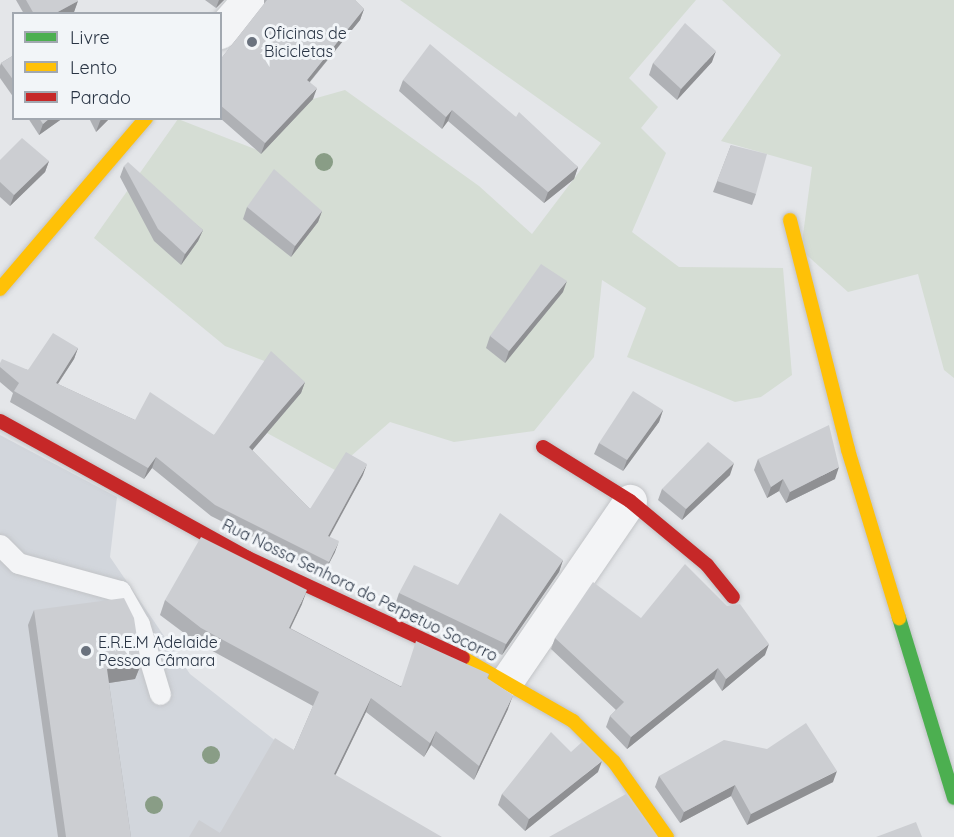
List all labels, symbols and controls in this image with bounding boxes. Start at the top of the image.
legend [12,12,222,120]
place label: Oficinas de Bicicletas [264,23,347,61]
text: Livre [70,26,110,49]
marker: Oficinas de Bicicletas [245,35,259,49]
text: Lento [70,56,117,79]
text: Parado [70,86,131,109]
street label: Rua Nossa Senhora do Perpetuo Socorro [219,515,501,665]
place label: E.R.E.M Adelaide Pessoa Câmara [98,632,218,670]
marker: E.R.E.M Adelaide Pessoa Câmara [79,644,93,658]

